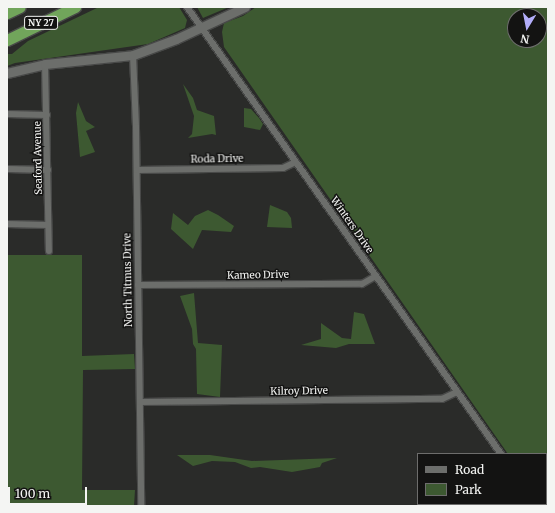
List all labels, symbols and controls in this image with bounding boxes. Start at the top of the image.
north arrow [507,8,547,48]
road number: NY 27 [24,16,58,30]
text: N [520,31,531,46]
street label: Seaford Avenue [31,121,45,195]
street label: Roda Drive [191,153,243,165]
street label: Winters Drive [328,194,376,256]
street label: North Titmus Drive [121,233,135,327]
street label: Kameo Drive [227,268,289,282]
street label: Kilroy Drive [270,384,328,398]
legend [417,453,547,505]
text: Road [455,462,484,477]
scale bar [10,479,89,505]
text: Park [455,482,482,497]
text: 100 m [15,486,50,501]

